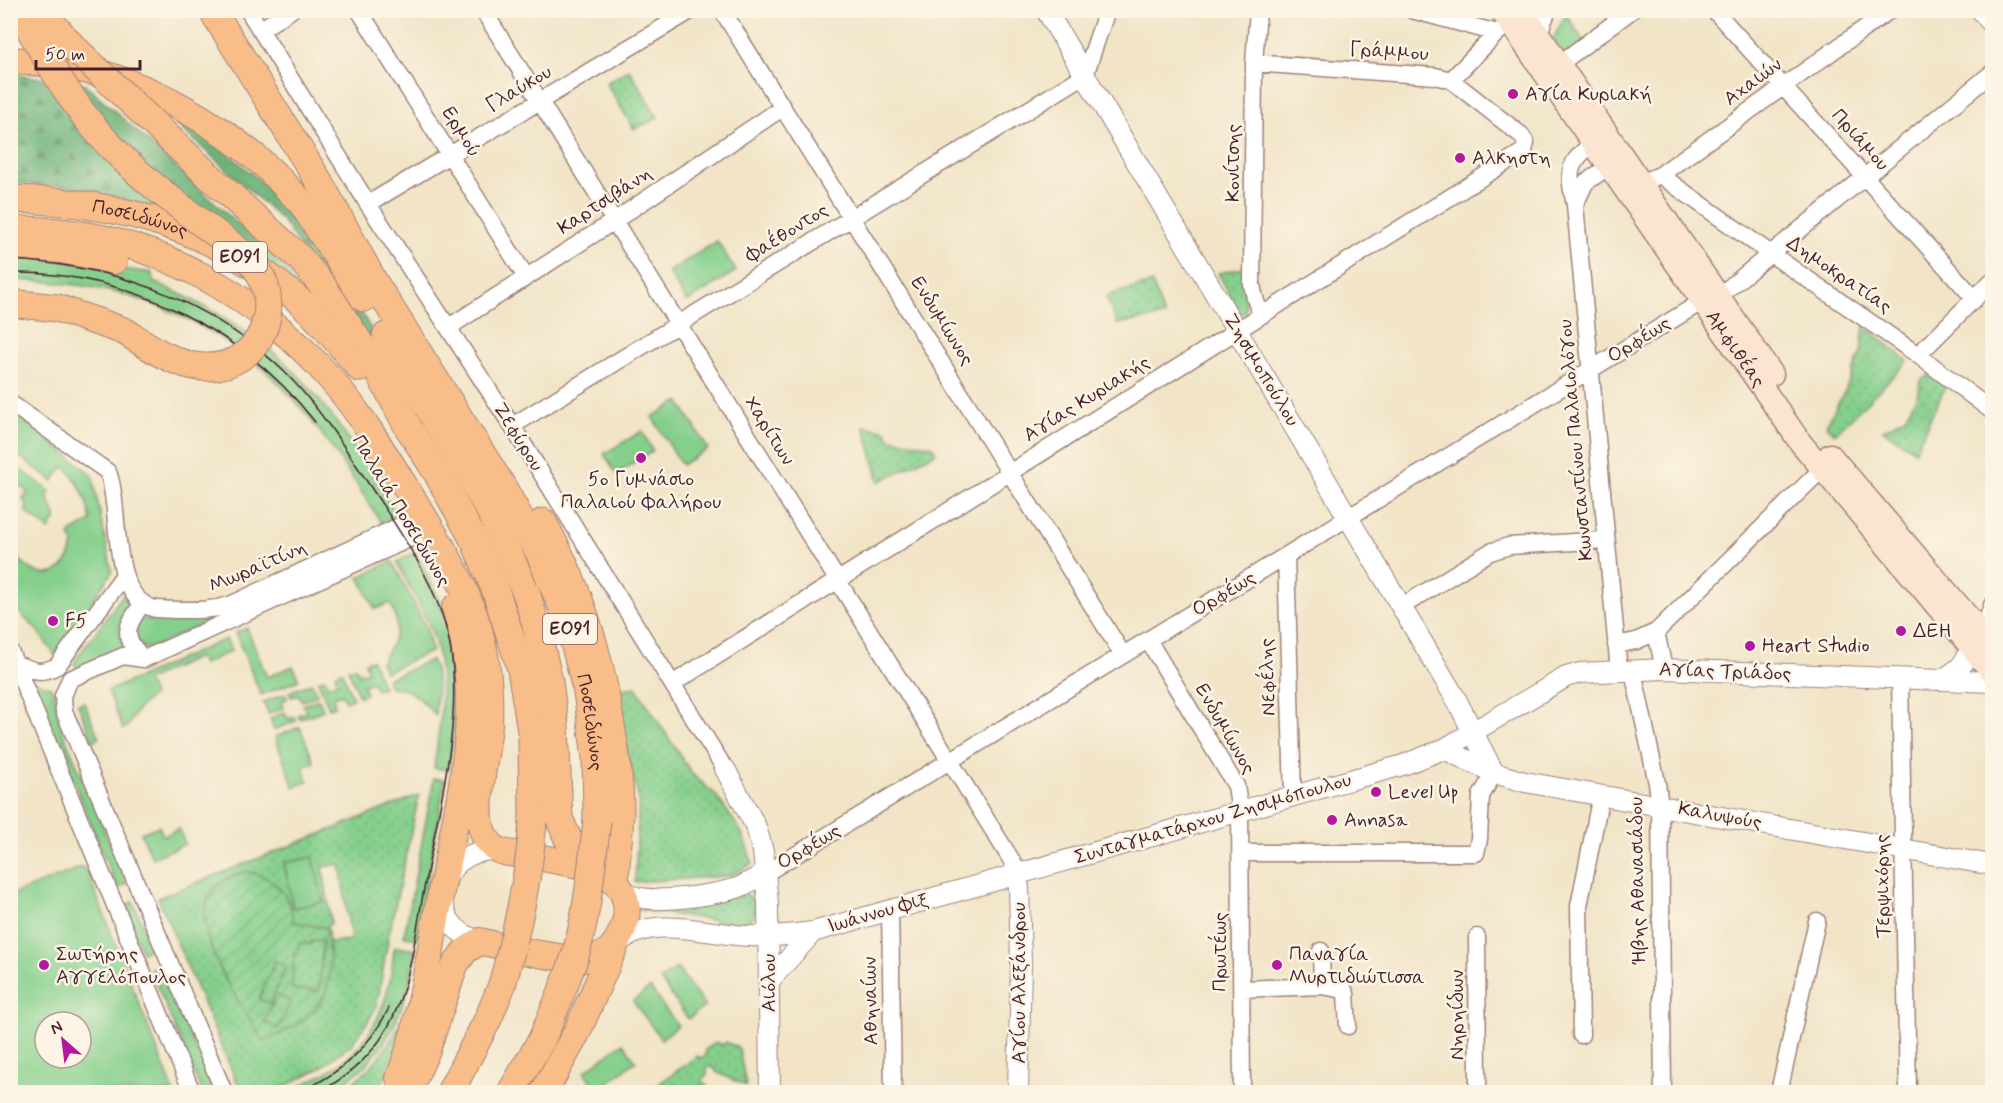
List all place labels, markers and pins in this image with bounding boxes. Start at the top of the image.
place label: Αγία Κυριακή [1525,81,1652,108]
marker: Αγία Κυριακή [1506,87,1520,101]
place label: Αλκηστη [1472,145,1551,172]
marker: Αλκηστη [1453,151,1467,165]
marker: 5ο Γυμνάσιο Παλαιού Φαλήρου [634,451,648,465]
place label: 5ο Γυμνάσιο Παλαιού Φαλήρου [561,466,721,516]
place label: F5 [65,608,88,635]
marker: F5 [46,614,60,628]
place label: ΔΕΗ [1913,618,1952,645]
marker: ΔΕΗ [1894,624,1908,638]
place label: Heart Studio [1762,633,1870,660]
marker: Heart Studio [1743,639,1757,653]
place label: Level Up [1388,779,1459,806]
marker: Level Up [1369,785,1383,799]
place label: Annasa [1344,807,1409,834]
marker: Annasa [1325,813,1339,827]
place label: Σωτήρης Αγγελόπουλος [56,941,187,991]
place label: Παναγία Μυρτιδιώτισσα [1289,941,1425,991]
marker: Σωτήρης Αγγελόπουλος [37,958,51,972]
marker: Παναγία Μυρτιδιώτισσα [1270,958,1284,972]

